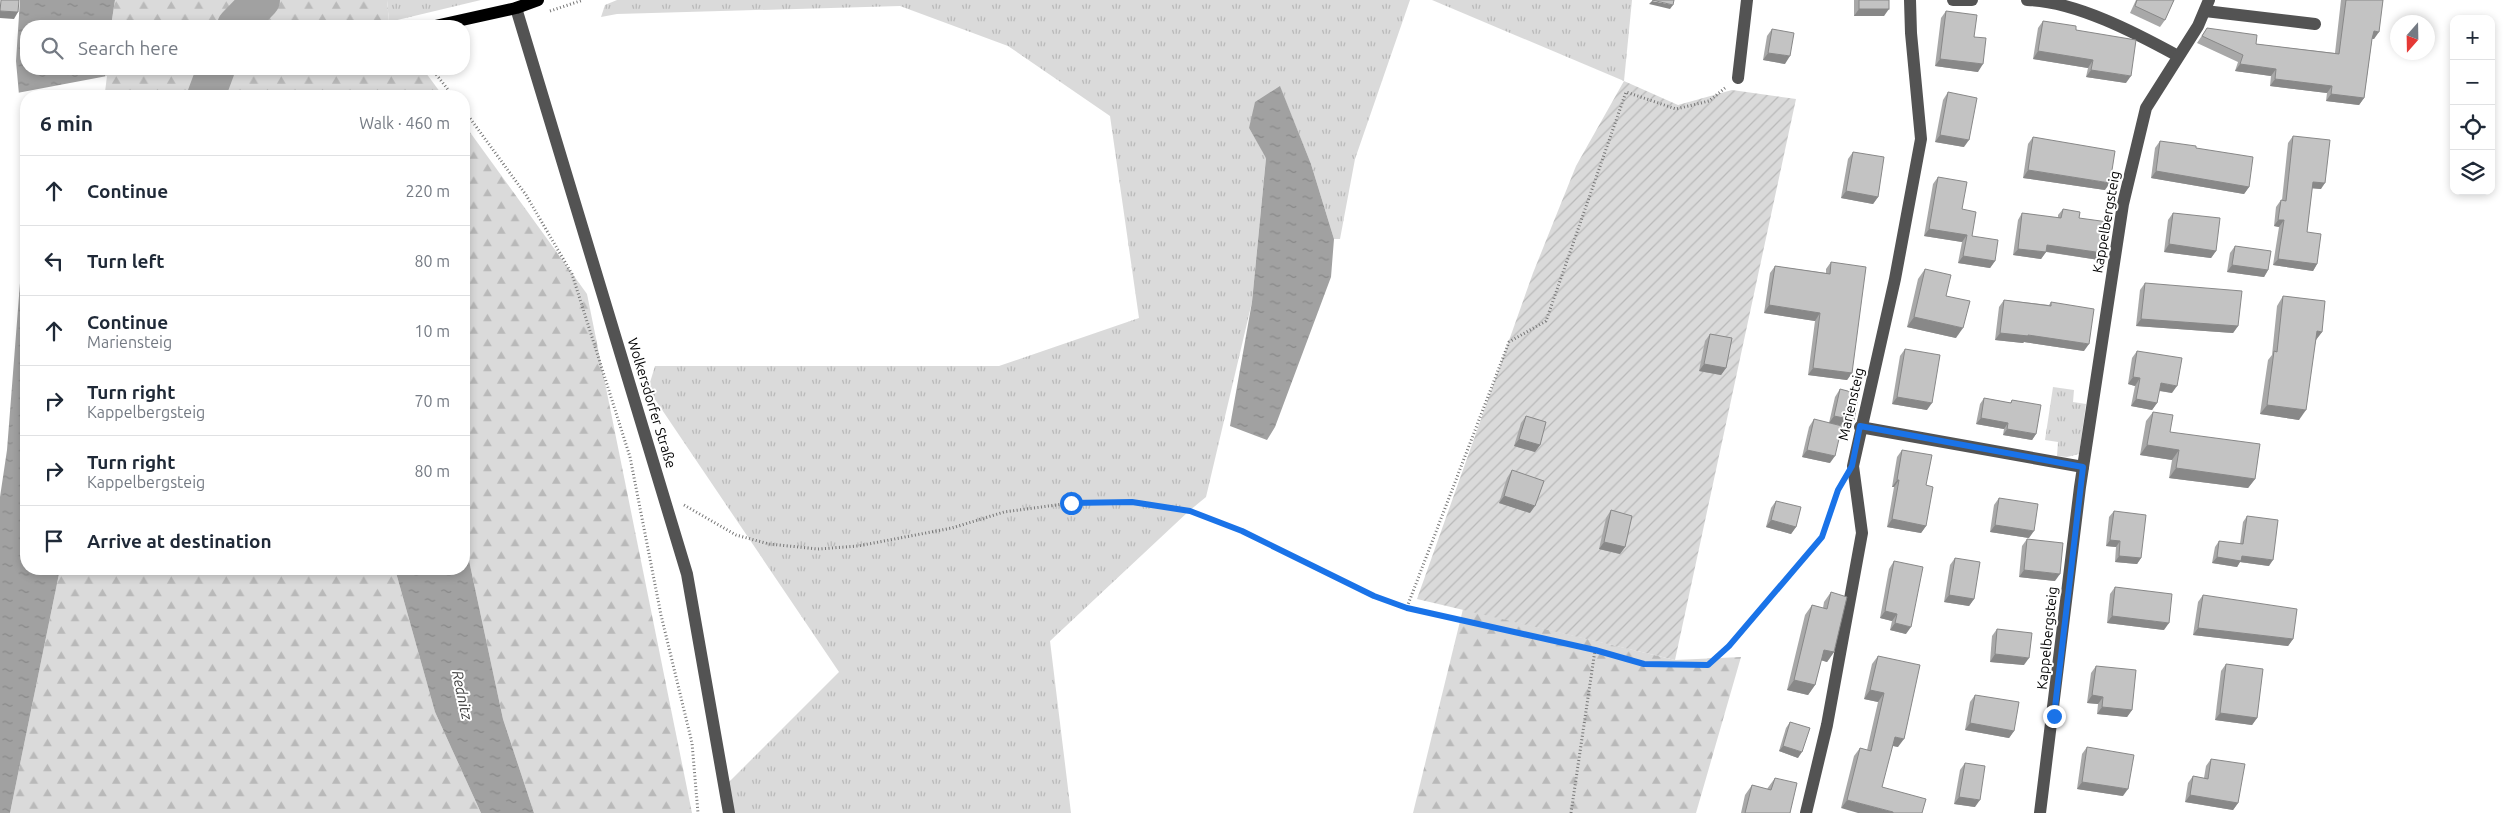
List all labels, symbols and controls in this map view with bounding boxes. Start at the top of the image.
north arrow [2390,15,2435,60]
map controls [2450,15,2495,195]
button: + [2450,15,2495,60]
search box [20,20,470,75]
icon: search [38,34,66,62]
text: Search here [78,37,178,59]
button: − [2450,60,2495,105]
button: locate [2450,105,2495,150]
text: 6 min [40,111,93,135]
text: Walk · 460 m [359,114,450,132]
button: layers [2450,150,2495,195]
street label: Kappelbergsteig [2089,170,2123,274]
icon: ahead [40,177,68,205]
text: Continue [87,180,168,202]
text: 220 m [405,182,450,200]
icon: left [40,247,68,275]
text: Turn left [87,250,165,272]
text: 80 m [414,252,450,270]
text: Continue [87,311,168,333]
icon: ahead [40,317,68,345]
text: 10 m [414,322,450,340]
text: Mariensteig [87,333,172,351]
street label: Wolkersdorfer Straße [625,336,679,470]
street label: Mariensteig [1835,366,1867,442]
text: Turn right [87,381,175,403]
icon: right [40,387,68,415]
text: 70 m [414,392,450,410]
text: Kappelbergsteig [87,403,205,421]
text: Turn right [87,451,175,473]
icon: right [40,457,68,485]
text: 80 m [414,462,450,480]
text: Kappelbergsteig [87,473,205,491]
route start [1060,492,1083,515]
icon: arrive [40,527,68,555]
text: Arrive at destination [87,530,272,552]
street label: Kappelbergsteig [2034,586,2060,690]
water label: Rednitz [449,669,476,722]
route end [2043,705,2066,728]

